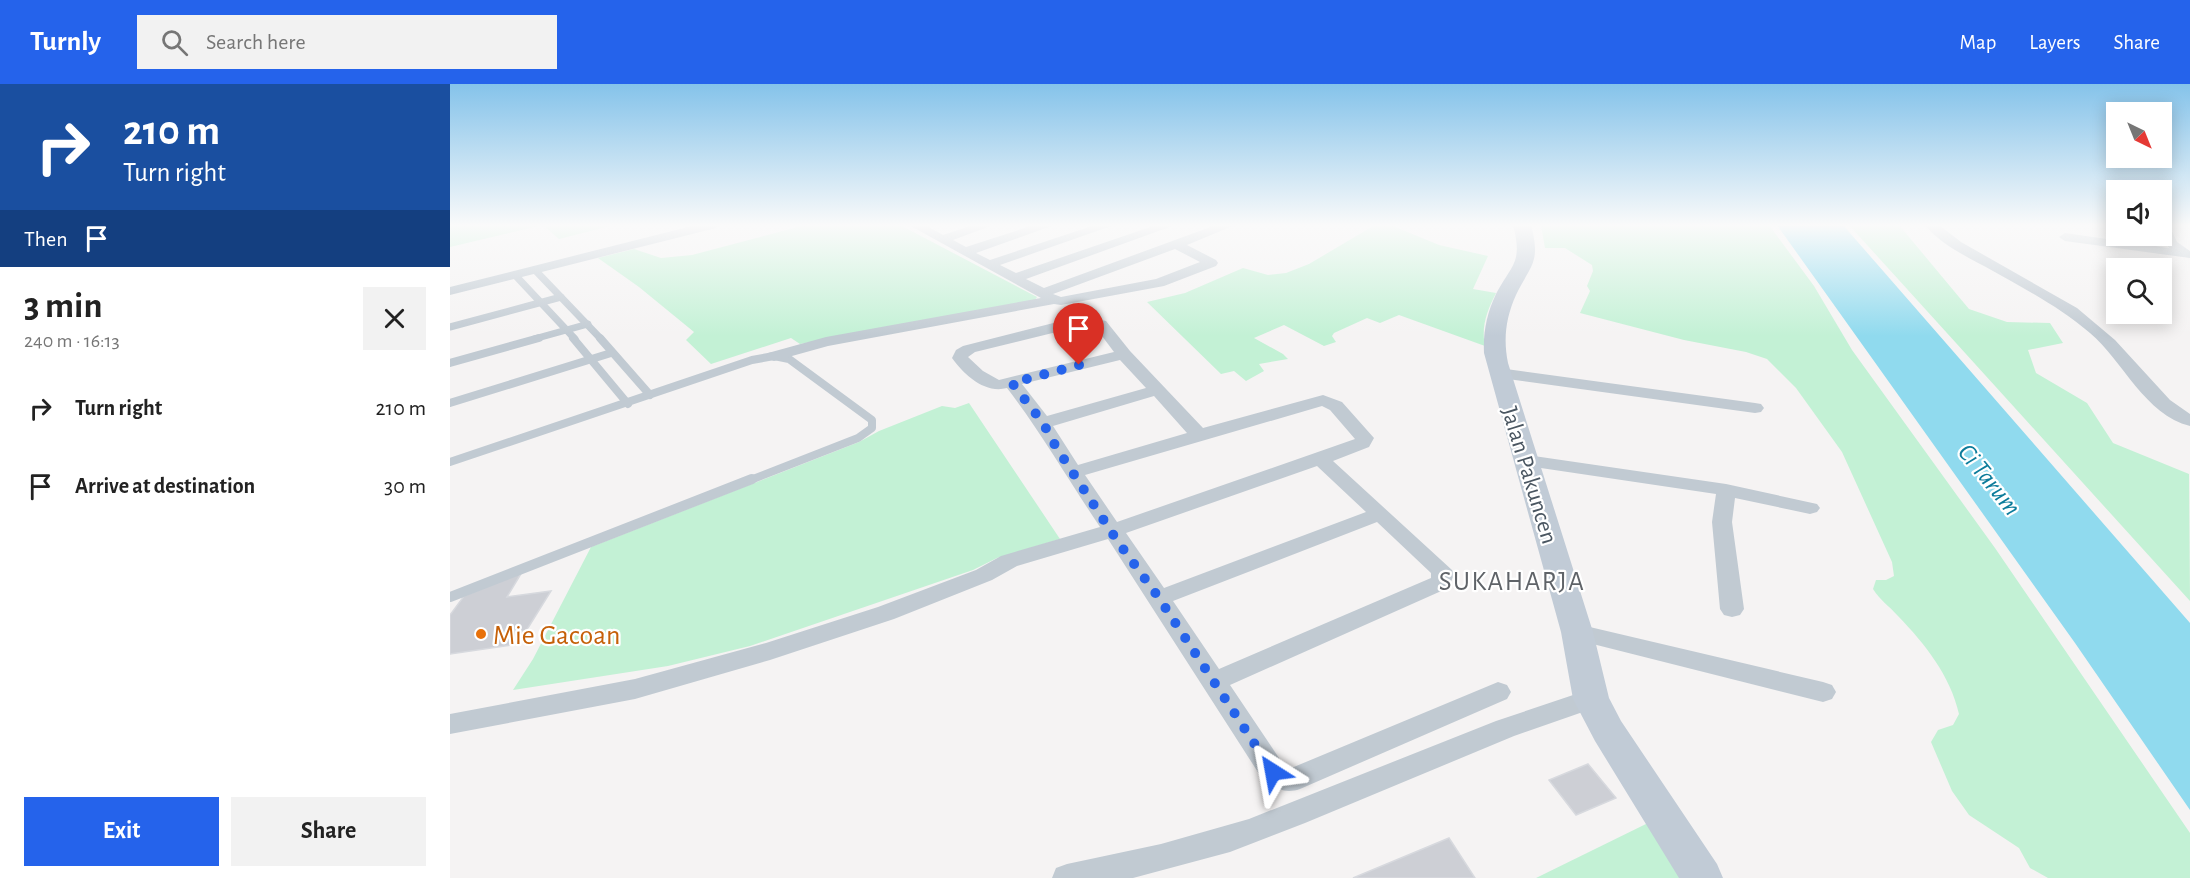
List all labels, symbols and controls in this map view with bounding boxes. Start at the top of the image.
search box [137,15,557,69]
icon: search [158,26,191,59]
text: Turnly [30,28,101,56]
text: Search here [206,31,306,53]
text: Map [1960,32,1996,53]
text: Layers [2029,32,2080,53]
text: Share [2113,32,2160,53]
north arrow [2106,102,2172,168]
map controls [2106,102,2172,324]
icon: right [24,108,102,186]
text: 210 m [123,110,220,152]
text: Turn right [123,159,226,186]
button: sound [2106,180,2172,246]
icon: arrive [80,222,113,255]
text: Then [24,228,68,250]
button: search [2106,258,2172,324]
button: close [363,287,426,350]
text: 3 min [24,288,102,324]
pin [1053,303,1104,365]
icon: arrive [1062,312,1095,345]
text: 240 m · 16:13 [24,331,120,351]
icon: right [24,392,57,425]
text: Turn right [75,397,162,419]
text: 210 m [376,397,426,419]
street label: Jalan Pakuncen [1497,404,1561,547]
water label: Ci Tarum [1953,439,2026,520]
icon: arrive [24,470,57,503]
text: Arrive at destination [75,475,255,497]
text: 30 m [384,475,426,497]
district label: SUKAHARJA [1439,568,1585,595]
place label: Mie Gacoan [493,622,620,650]
marker: Mie Gacoan [474,627,488,641]
position arrow [1241,740,1305,804]
button: Exit [24,797,219,866]
button: Share [231,797,426,866]

